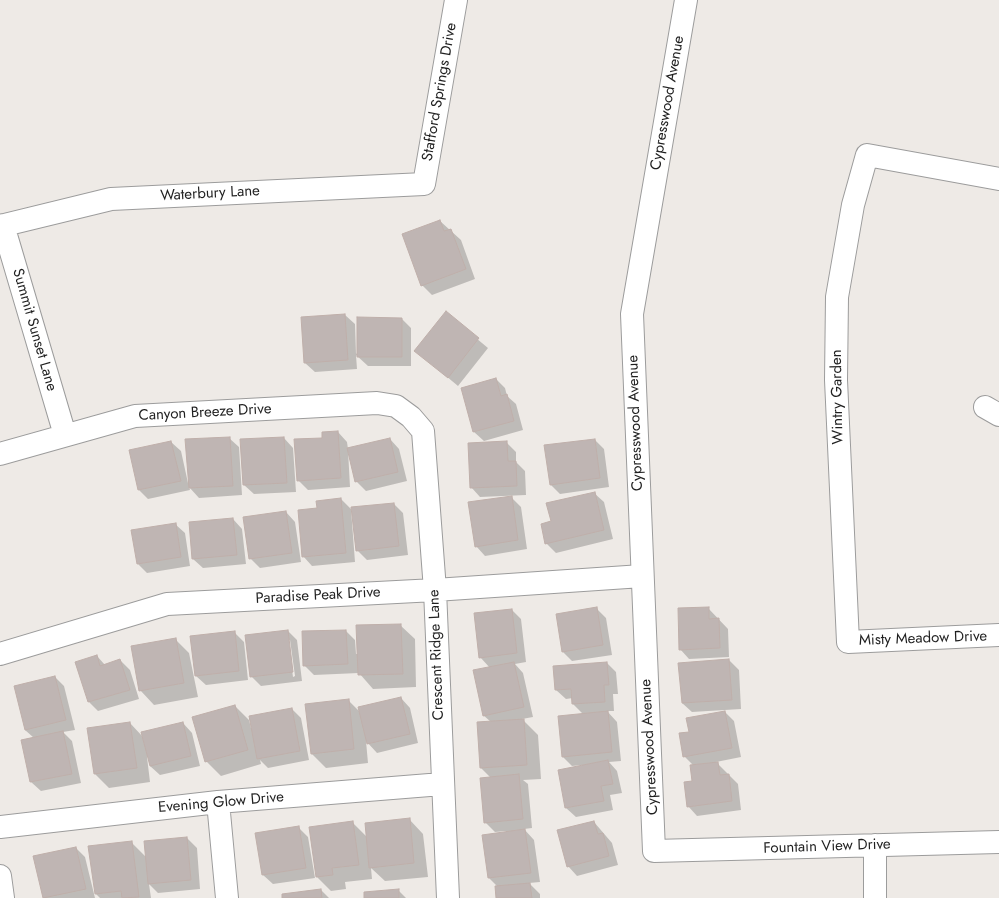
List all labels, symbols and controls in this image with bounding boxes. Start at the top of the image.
street label: Stafford Springs Drive [419,21,461,163]
street label: Cypresswood Avenue [647,34,689,172]
street label: Waterbury Lane [160,182,260,206]
street label: Summit Sunset Lane [8,267,60,393]
street label: Wintry Garden [828,349,848,445]
street label: Cypresswood Avenue [625,355,647,491]
street label: Canyon Breeze Drive [138,401,272,425]
street label: Paradise Peak Drive [255,584,381,608]
street label: Crescent Ridge Lane [426,589,448,721]
street label: Misty Meadow Drive [859,628,987,650]
street label: Cypresswood Avenue [637,679,663,815]
street label: Evening Glow Drive [157,789,285,817]
street label: Fountain View Drive [763,836,891,858]

